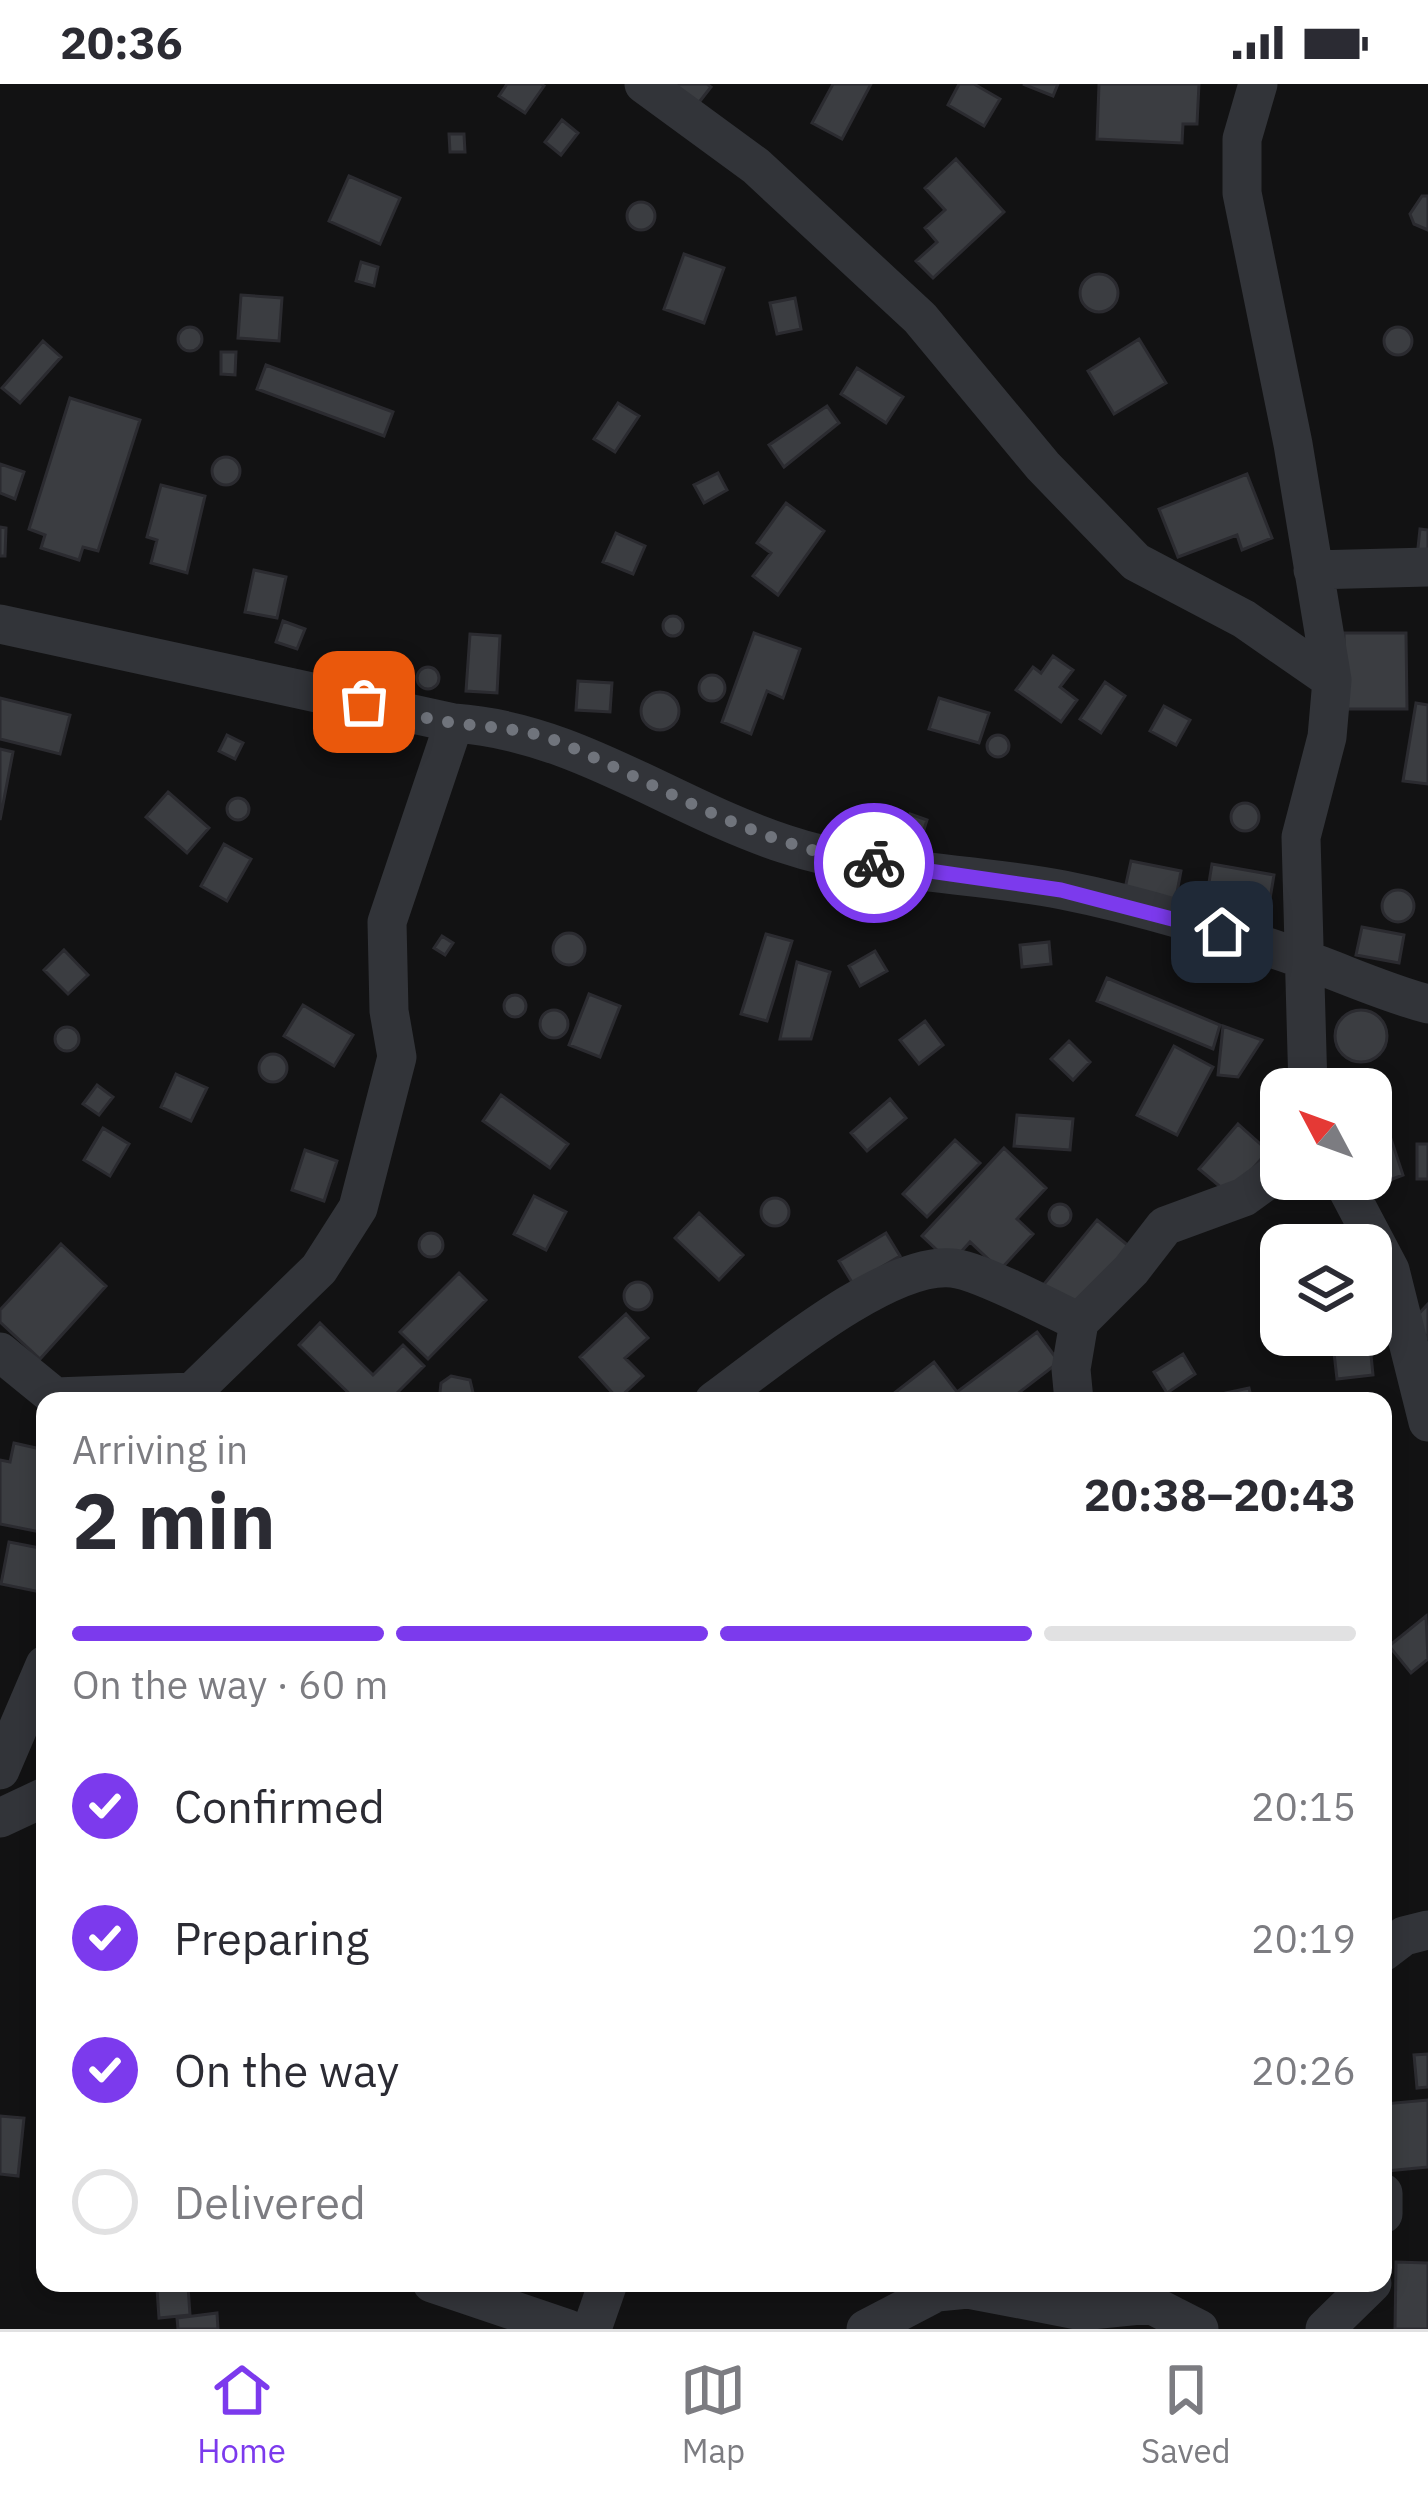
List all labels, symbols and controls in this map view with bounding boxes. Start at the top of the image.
text: 20:36 [60,13,183,71]
pin [313,651,415,753]
icon: bag [331,669,397,735]
courier [814,803,934,923]
icon: bike [841,830,907,896]
pin [1171,881,1273,983]
icon: home [1189,899,1255,965]
north arrow [1260,1068,1392,1200]
map controls [1260,1068,1392,1356]
button: layers [1260,1224,1392,1356]
text: Arriving in [72,1424,248,1475]
text: 20:38–20:43 [1084,1465,1356,1523]
text: 2 min [72,1469,276,1570]
text: On the way · 60 m [72,1659,388,1710]
icon: check [72,1773,138,1839]
text: Confirmed [174,1777,385,1835]
text: 20:15 [1251,1781,1356,1832]
icon: check [72,1905,138,1971]
text: Preparing [174,1909,369,1967]
text: 20:19 [1251,1913,1356,1964]
icon: check [72,2037,138,2103]
text: On the way [174,2041,399,2099]
text: 20:26 [1251,2045,1356,2096]
text: Delivered [174,2173,366,2231]
tab: Home [197,2357,286,2472]
tab: Map [680,2357,746,2472]
tab: Saved [1141,2357,1231,2472]

